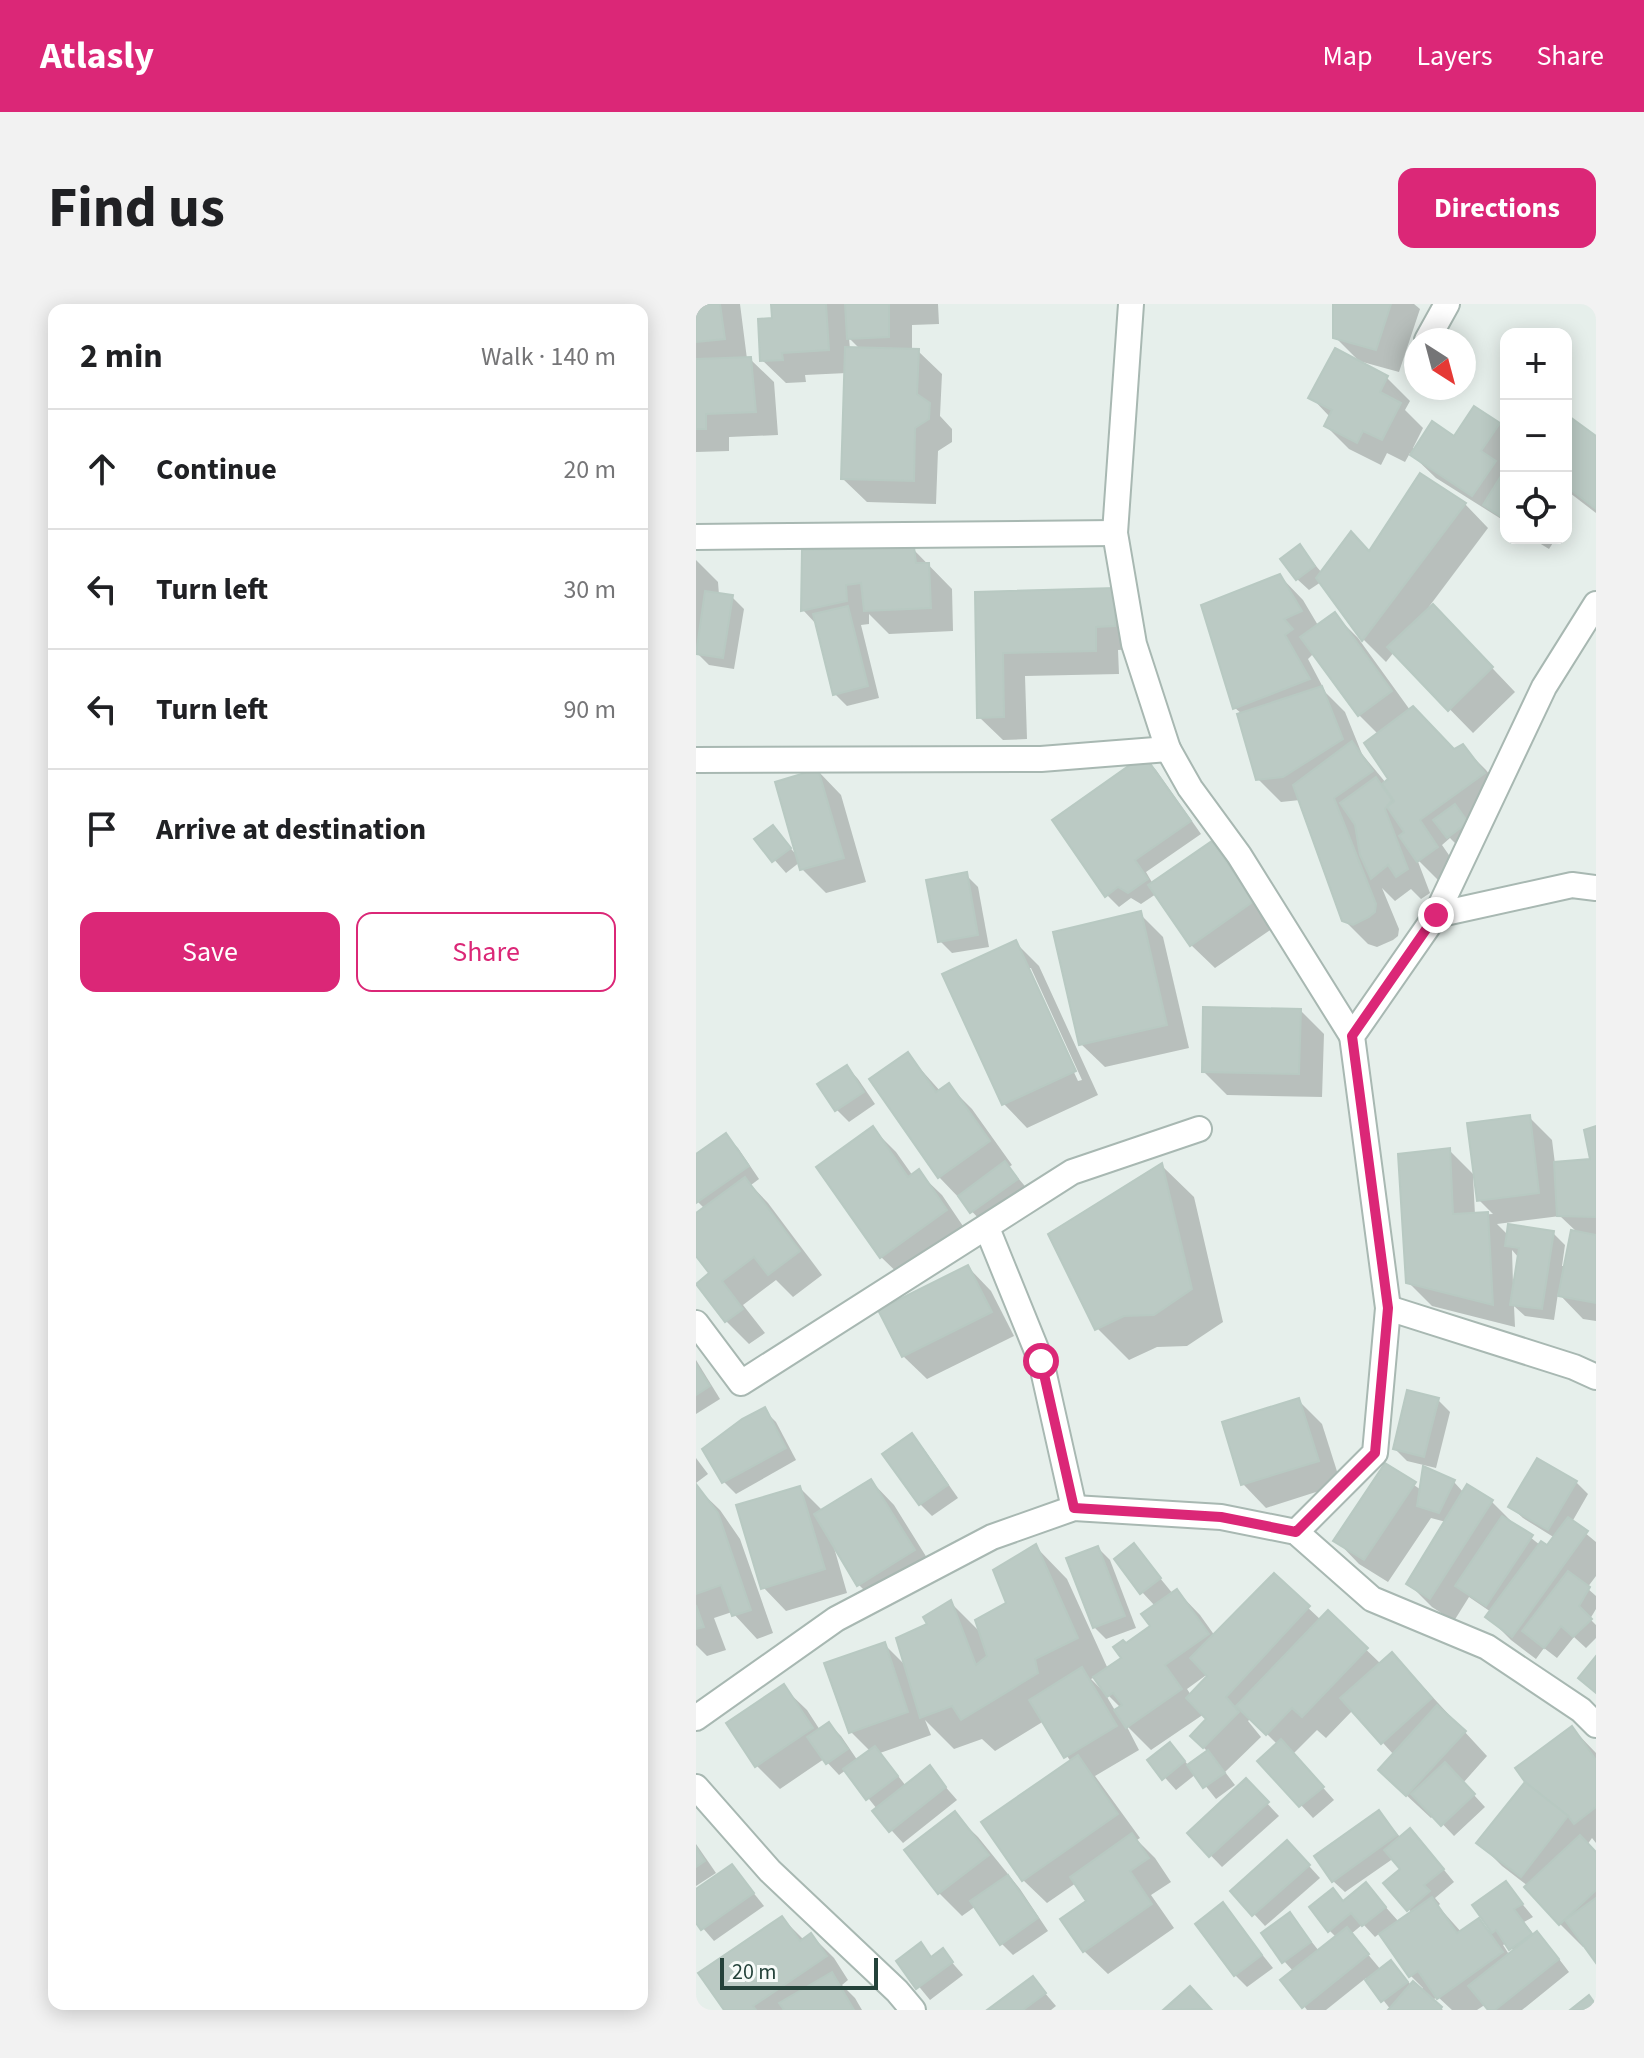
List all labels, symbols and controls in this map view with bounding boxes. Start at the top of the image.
text: Atlasly [40,29,154,83]
text: Map [1322,36,1372,76]
text: Layers [1416,36,1492,76]
text: Share [1536,36,1604,76]
button: Directions [1398,168,1596,248]
text: Find us [48,169,225,248]
north arrow [1404,328,1476,400]
map controls [1500,328,1572,544]
button: + [1500,328,1572,400]
text: 2 min [80,332,163,381]
text: Walk · 140 m [481,338,616,375]
button: − [1500,400,1572,472]
icon: ahead [80,447,124,491]
text: Continue [156,448,277,491]
text: 20 m [563,451,616,488]
button: locate [1500,472,1572,544]
icon: left [80,567,124,611]
text: Turn left [156,568,268,611]
text: 30 m [563,571,616,608]
icon: left [80,687,124,731]
text: Turn left [156,688,268,731]
text: 90 m [563,691,616,728]
icon: arrive [80,807,124,851]
text: Arrive at destination [156,808,426,851]
route end [1418,897,1454,933]
button: Save [80,912,340,992]
button: Share [356,912,616,992]
route start [1023,1343,1059,1379]
scale bar [720,1954,878,1990]
text: 20 m [732,1956,777,1988]

